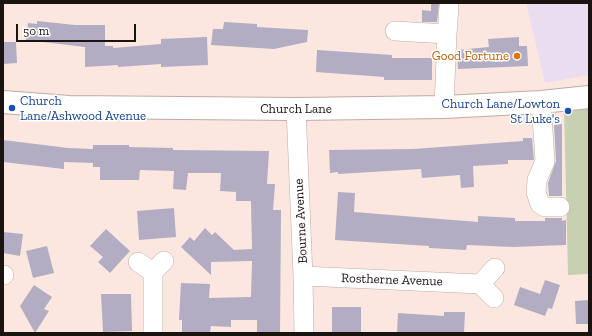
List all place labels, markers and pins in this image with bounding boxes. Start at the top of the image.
place label: Good Fortune [432,48,509,64]
marker: Good Fortune [512,51,522,61]
place label: Church Lane/Ashwood Avenue [20,93,146,124]
place label: Church Lane/Lowton St Luke's [441,96,560,127]
marker: Church Lane/Ashwood Avenue [7,103,17,113]
marker: Church Lane/Lowton St Luke's [563,106,573,116]

